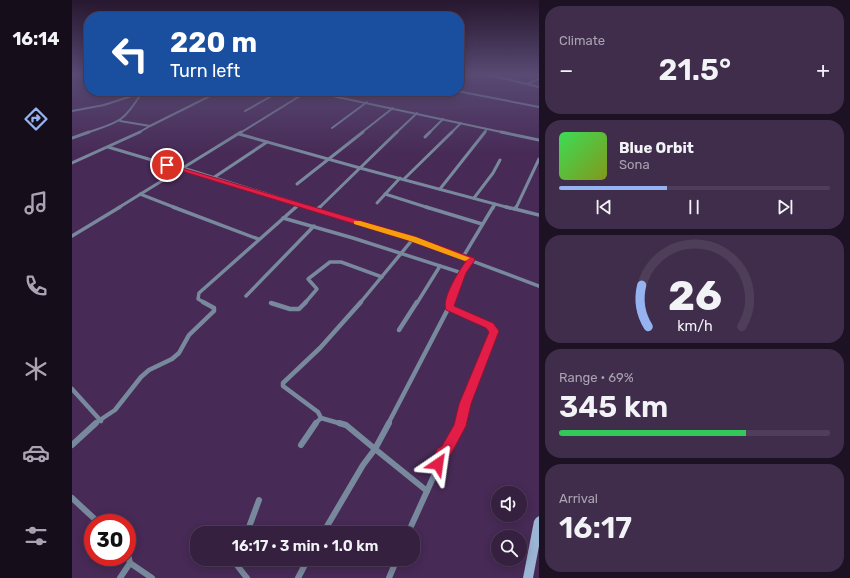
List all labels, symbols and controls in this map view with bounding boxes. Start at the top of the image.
text: 220 m [170,26,257,59]
text: 16:14 [12,28,60,50]
icon: left [104,28,156,80]
text: Climate [559,33,605,48]
text: 21.5° [658,52,731,88]
text: − [559,57,573,84]
text: + [816,57,830,84]
text: Turn left [170,60,240,82]
icon: directions [22,105,50,133]
text: Blue Orbit [619,139,694,157]
pin [150,148,184,182]
icon: arrive [156,154,178,176]
text: Sona [619,157,650,172]
icon: music [22,189,50,217]
icon: previous [593,196,615,218]
icon: pause [683,196,705,218]
icon: next [774,196,796,218]
text: 26 [667,271,722,320]
icon: phone [22,272,50,300]
text: km/h [677,318,712,335]
icon: climate [22,355,50,383]
text: Range · 69% [559,370,634,385]
text: 345 km [559,389,668,425]
icon: car [22,439,50,467]
position arrow [417,443,459,485]
map controls [491,486,527,566]
button: sound [491,486,527,522]
text: Arrival [559,491,598,506]
text: 16:17 [559,510,632,546]
speed limit sign: 30 [84,514,136,566]
icon: filters [22,522,50,550]
button: search [491,530,527,566]
text: 16:17 · 3 min · 1.0 km [232,537,378,555]

